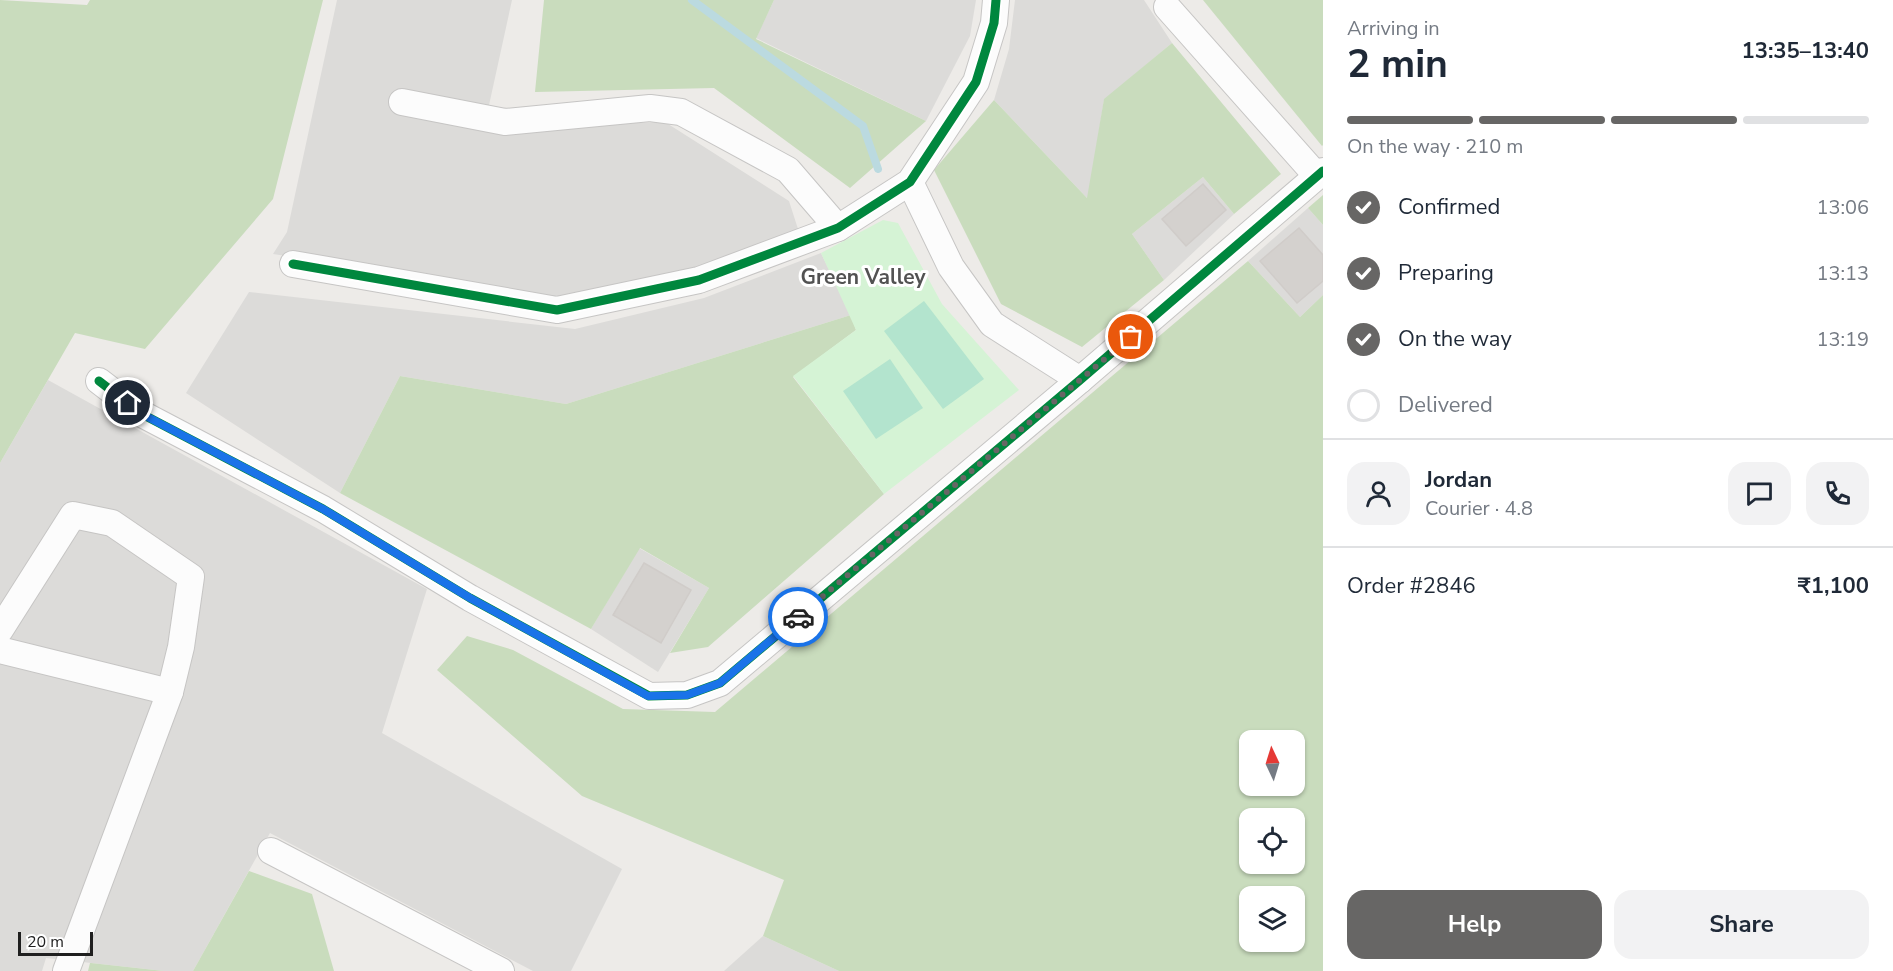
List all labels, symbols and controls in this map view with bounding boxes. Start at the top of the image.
text: Arriving in [1347,15,1440,42]
text: 13:35–13:40 [1741,36,1869,66]
text: 2 min [1347,38,1448,91]
text: On the way · 210 m [1347,133,1523,160]
icon: check [1347,191,1380,224]
text: Confirmed [1398,192,1500,222]
text: 13:06 [1816,194,1869,221]
icon: check [1347,257,1380,290]
text: Preparing [1398,258,1494,288]
text: 13:13 [1816,260,1869,287]
district label: Green Valley [801,263,926,291]
pin [1105,311,1156,362]
icon: bag [1114,320,1147,353]
icon: check [1347,323,1380,356]
text: On the way [1398,324,1512,354]
text: 13:19 [1816,326,1869,353]
pin [102,377,153,428]
icon: home [111,386,144,419]
text: Delivered [1398,390,1493,420]
button: person [1347,462,1410,525]
button: chat [1728,462,1791,525]
button: phone [1806,462,1869,525]
text: Jordan [1425,465,1492,495]
text: Courier · 4.8 [1425,495,1533,522]
text: Order #2846 [1347,571,1476,601]
text: ₹1,100 [1798,571,1869,601]
courier [768,587,828,647]
icon: car [782,601,815,634]
north arrow [1239,730,1305,796]
map controls [1239,730,1305,952]
button: locate [1239,808,1305,874]
button: layers [1239,886,1305,952]
button: Help [1347,890,1602,959]
button: Share [1614,890,1869,959]
scale bar [18,929,93,956]
text: 20 m [27,931,64,953]

